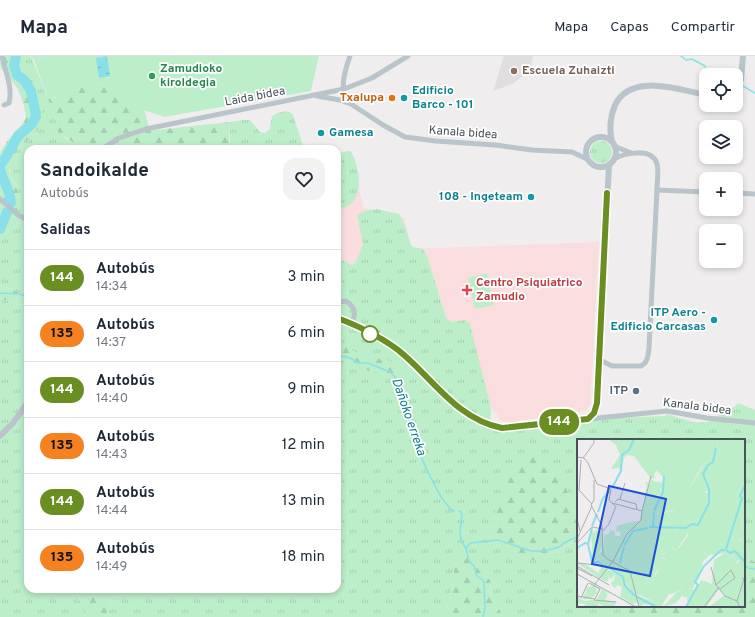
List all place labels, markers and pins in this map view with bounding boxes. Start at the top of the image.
place label: Zamudioko kiroldegia [160,61,222,91]
place label: Escuela Zuhaizti [522,63,615,79]
marker: Escuela Zuhaizti [509,66,519,76]
marker: Zamudioko kiroldegia [147,71,157,81]
place label: Edificio Barco - 101 [412,83,474,113]
place label: Txalupa [340,90,384,106]
marker: Txalupa [387,93,397,103]
marker: Edificio Barco - 101 [399,93,409,103]
place label: Gamesa [329,125,374,141]
marker: Gamesa [316,128,326,138]
place label: 108 - Ingeteam [439,189,523,205]
marker: 108 - Ingeteam [526,192,536,202]
place label: Centro Psiquiatrico Zamudio [476,275,583,305]
marker: Centro Psiquiatrico Zamudio [461,284,473,296]
place label: ITP Aero - Edificio Carcasas [611,305,706,335]
marker: ITP Aero - Edificio Carcasas [709,315,719,325]
unlabelled marker [361,325,379,343]
place label: ITP [610,383,628,399]
marker: ITP [631,386,641,396]

